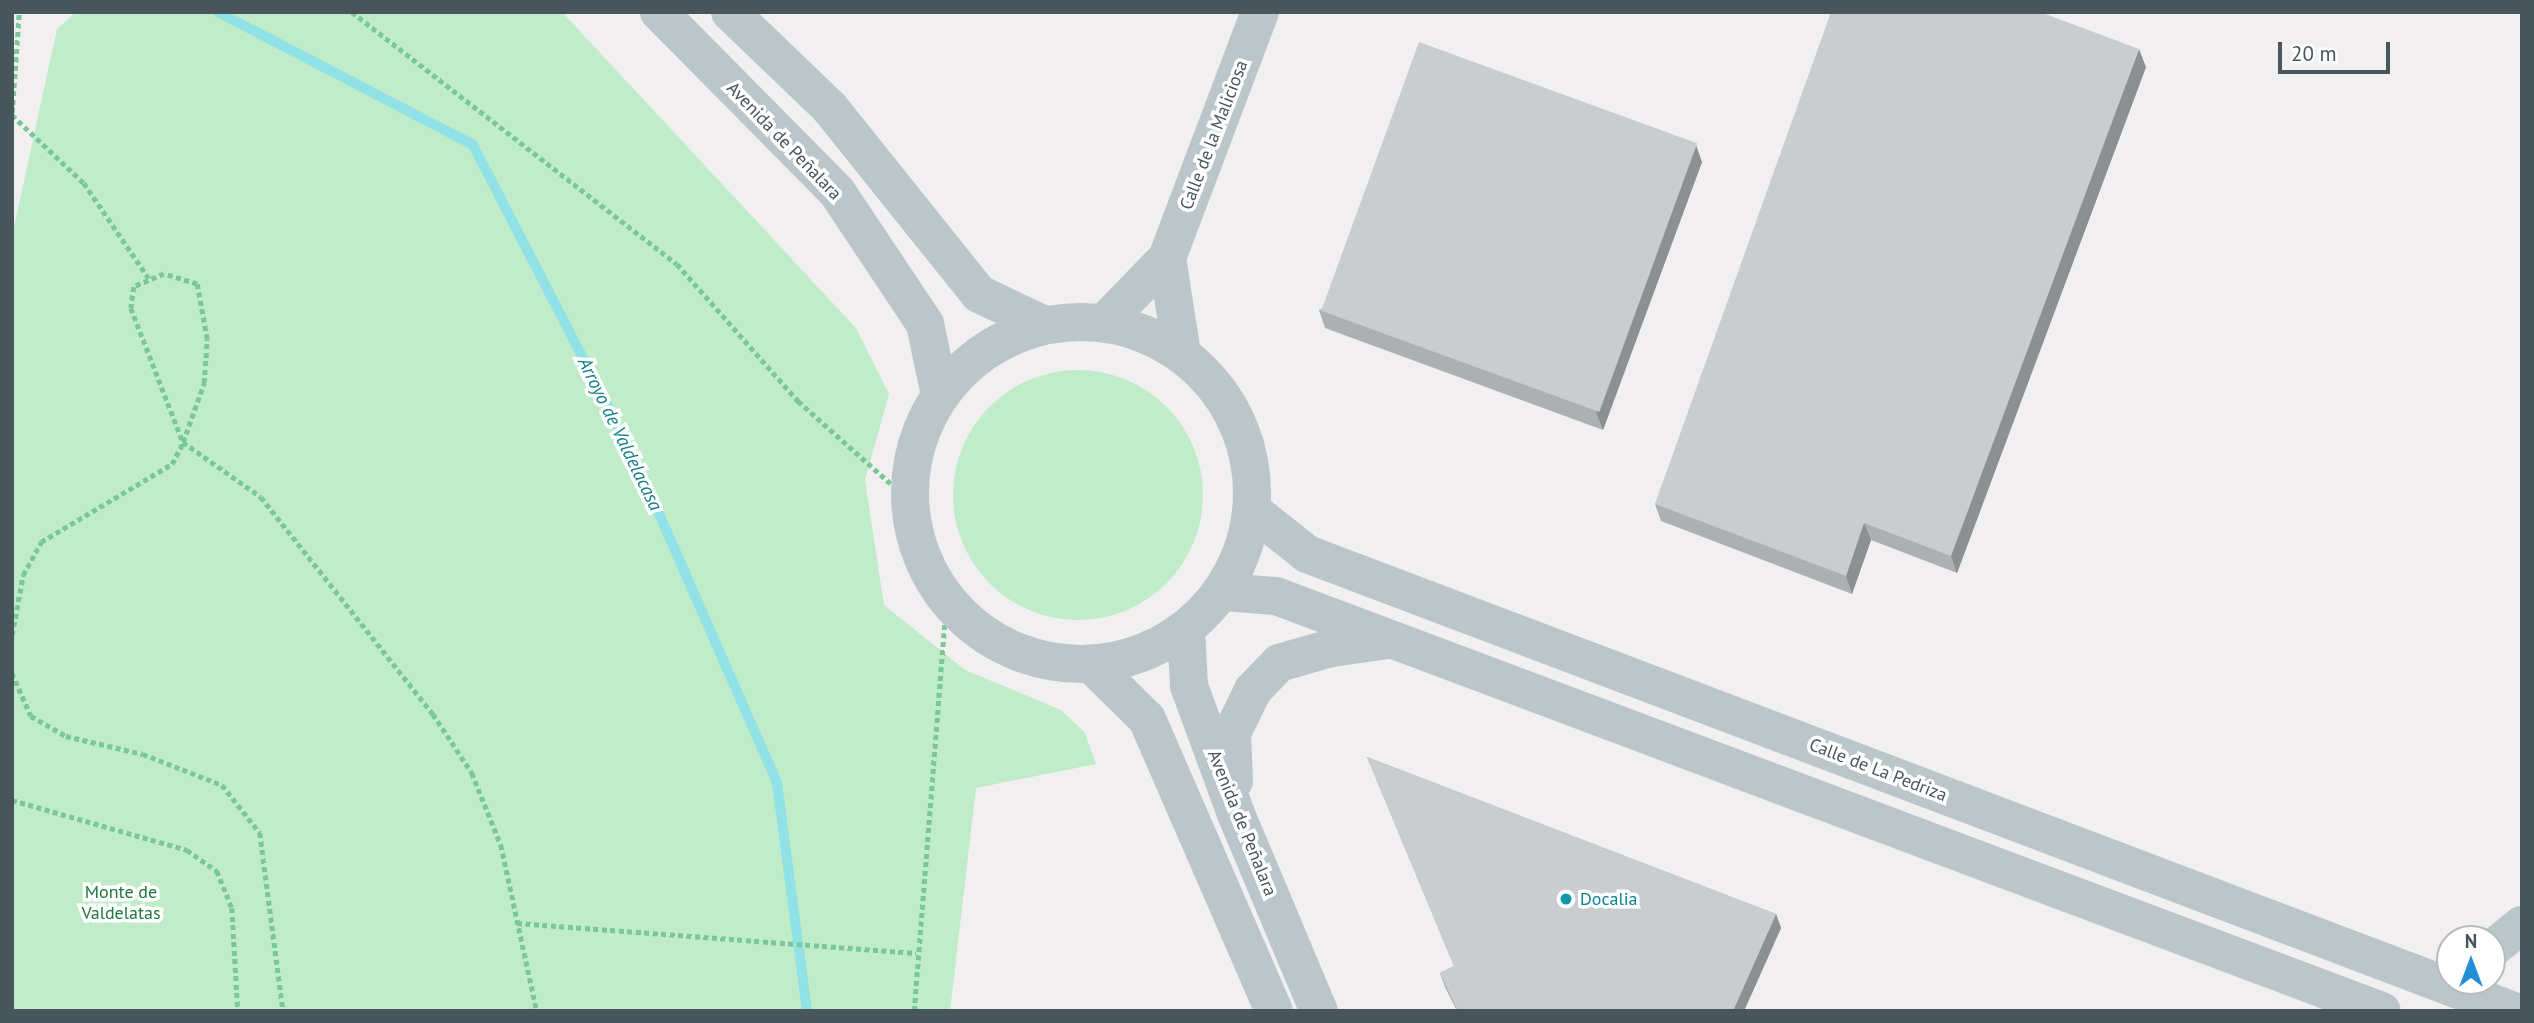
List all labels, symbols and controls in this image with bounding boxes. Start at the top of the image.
scale bar [2282,28,2394,72]
text: 20 m [2291,40,2337,67]
street label: Calle de la Maliciosa [1176,57,1252,213]
street label: Avenida de Peñalara [722,77,846,205]
water label: Arroyo de Valdelacasa [573,353,667,515]
street label: Calle de La Pedriza [1806,734,1950,806]
street label: Avenida de Peñalara [1203,747,1281,899]
park label: Monte de Valdelatas [81,882,161,924]
place label: Docalia [1580,888,1637,910]
marker: Docalia [1558,891,1574,907]
north arrow [2436,925,2506,995]
text: N [2465,929,2477,953]

